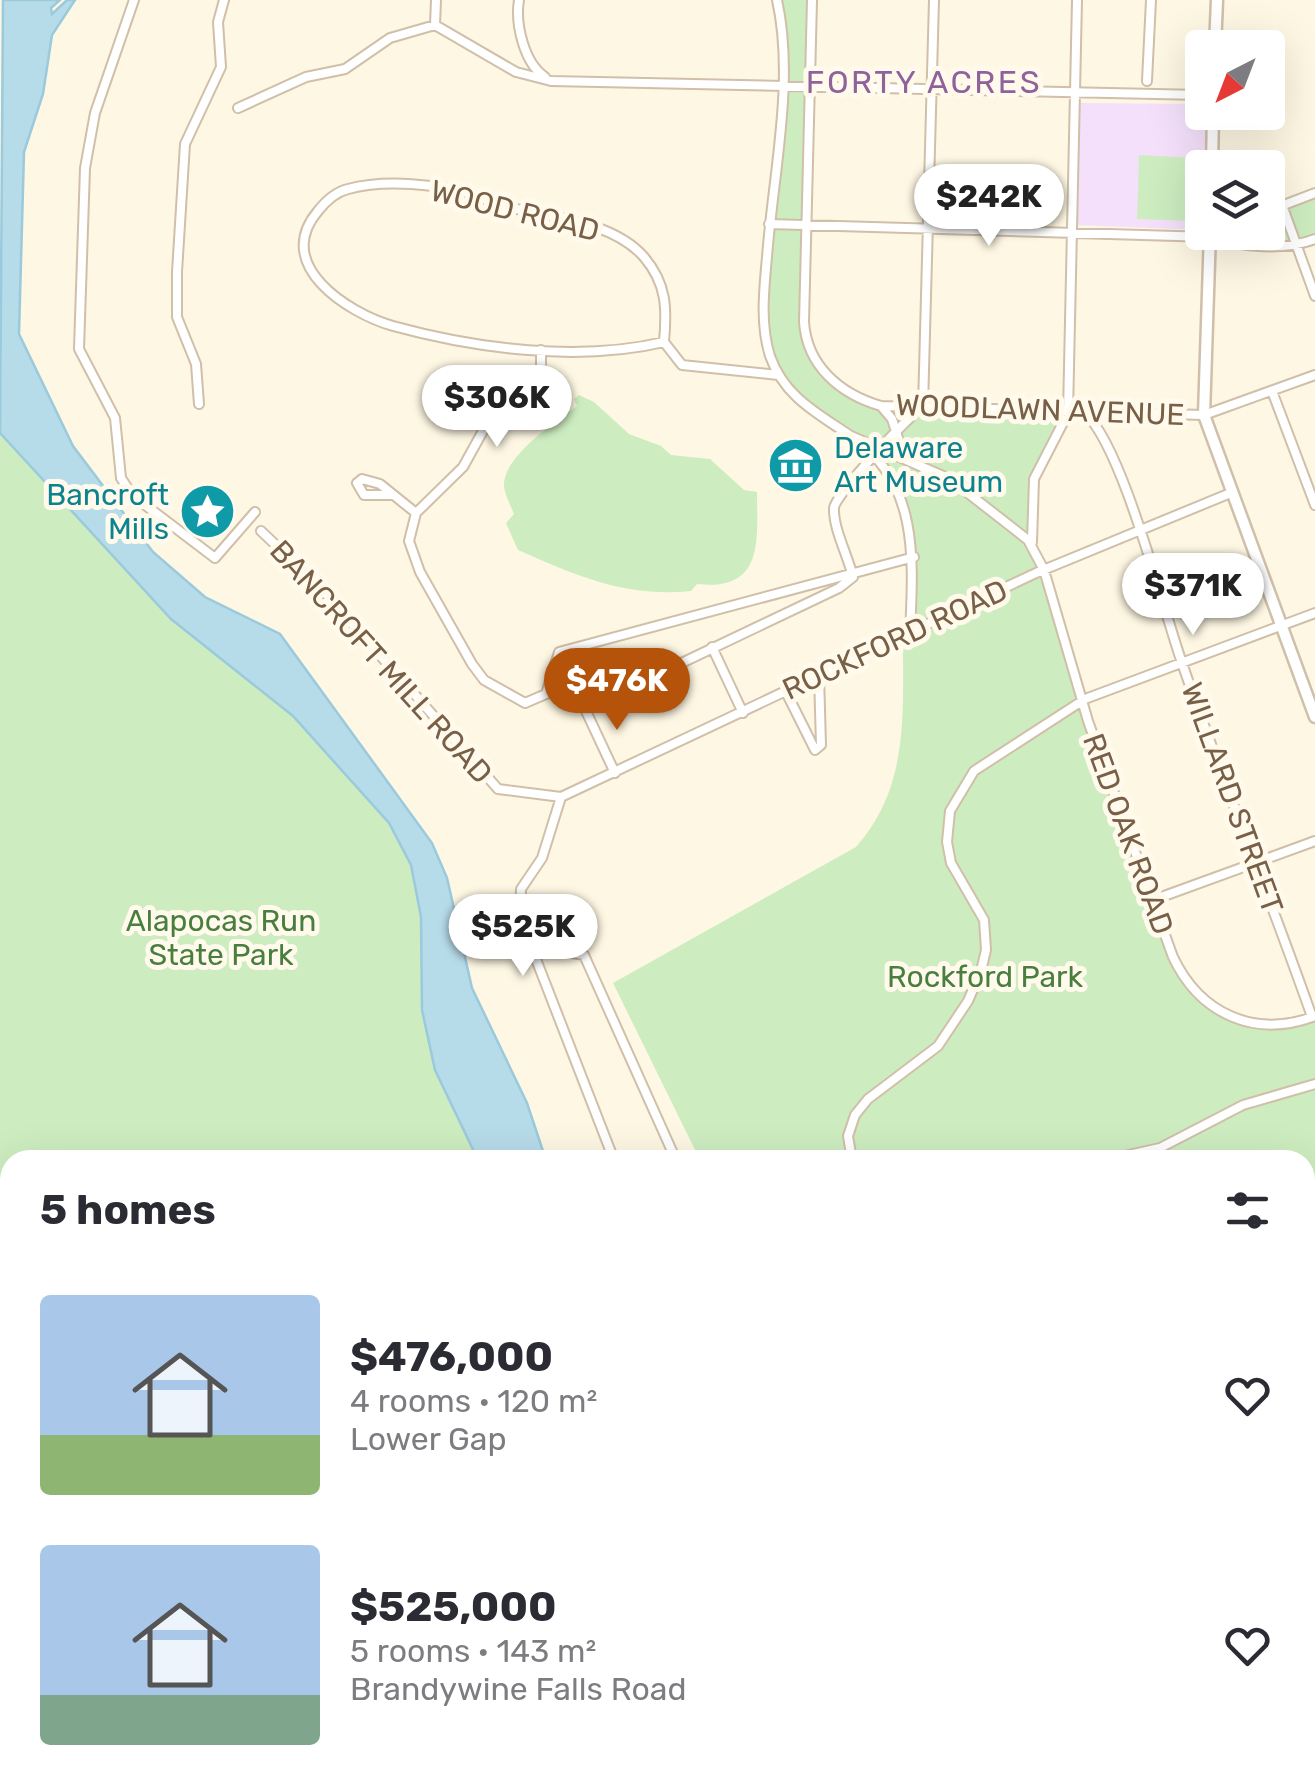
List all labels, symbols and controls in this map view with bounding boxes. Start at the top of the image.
north arrow [1185,30,1285,130]
map controls [1185,30,1285,250]
district label: FORTY ACRES [806,63,1042,101]
button: layers [1185,150,1285,250]
pin: $242K [919,164,1059,249]
street label: WOOD ROAD [427,173,603,249]
text: $242K [936,177,1042,215]
pin: $306K [427,365,567,450]
text: $306K [444,378,550,416]
street label: WOODLAWN AVENUE [895,387,1185,433]
place label: Delaware Art Museum [834,430,1003,500]
museum icon: Delaware Art Museum [765,435,825,495]
place label: Bancroft Mills [46,477,169,547]
place icon: Bancroft Mills [178,482,238,542]
street label: BANCROFT MILL ROAD [262,533,500,791]
pin: $371K [1123,553,1263,638]
text: $371K [1144,566,1242,604]
street label: ROCKFORD ROAD [777,572,1013,708]
pin: $476K [547,648,687,733]
text: $476K [566,661,668,699]
street label: WILLARD STREET [1174,678,1290,918]
street label: RED OAK ROAD [1075,729,1181,939]
pin: $525K [453,894,593,979]
park label: Alapocas Run State Park [126,903,316,973]
text: $525K [471,907,575,945]
park label: Rockford Park [887,959,1083,995]
icon: filters [1220,1183,1275,1238]
text: 5 homes [40,1185,216,1235]
text: $476,000 [350,1332,553,1382]
icon: home [120,1335,240,1455]
icon: heart [1220,1368,1275,1423]
text: 4 rooms · 120 m² [350,1382,597,1420]
text: Lower Gap [350,1420,507,1458]
text: $525,000 [350,1582,557,1632]
icon: home [120,1585,240,1705]
icon: heart [1220,1618,1275,1673]
text: 5 rooms · 143 m² [350,1632,596,1670]
text: Brandywine Falls Road [350,1670,687,1708]

